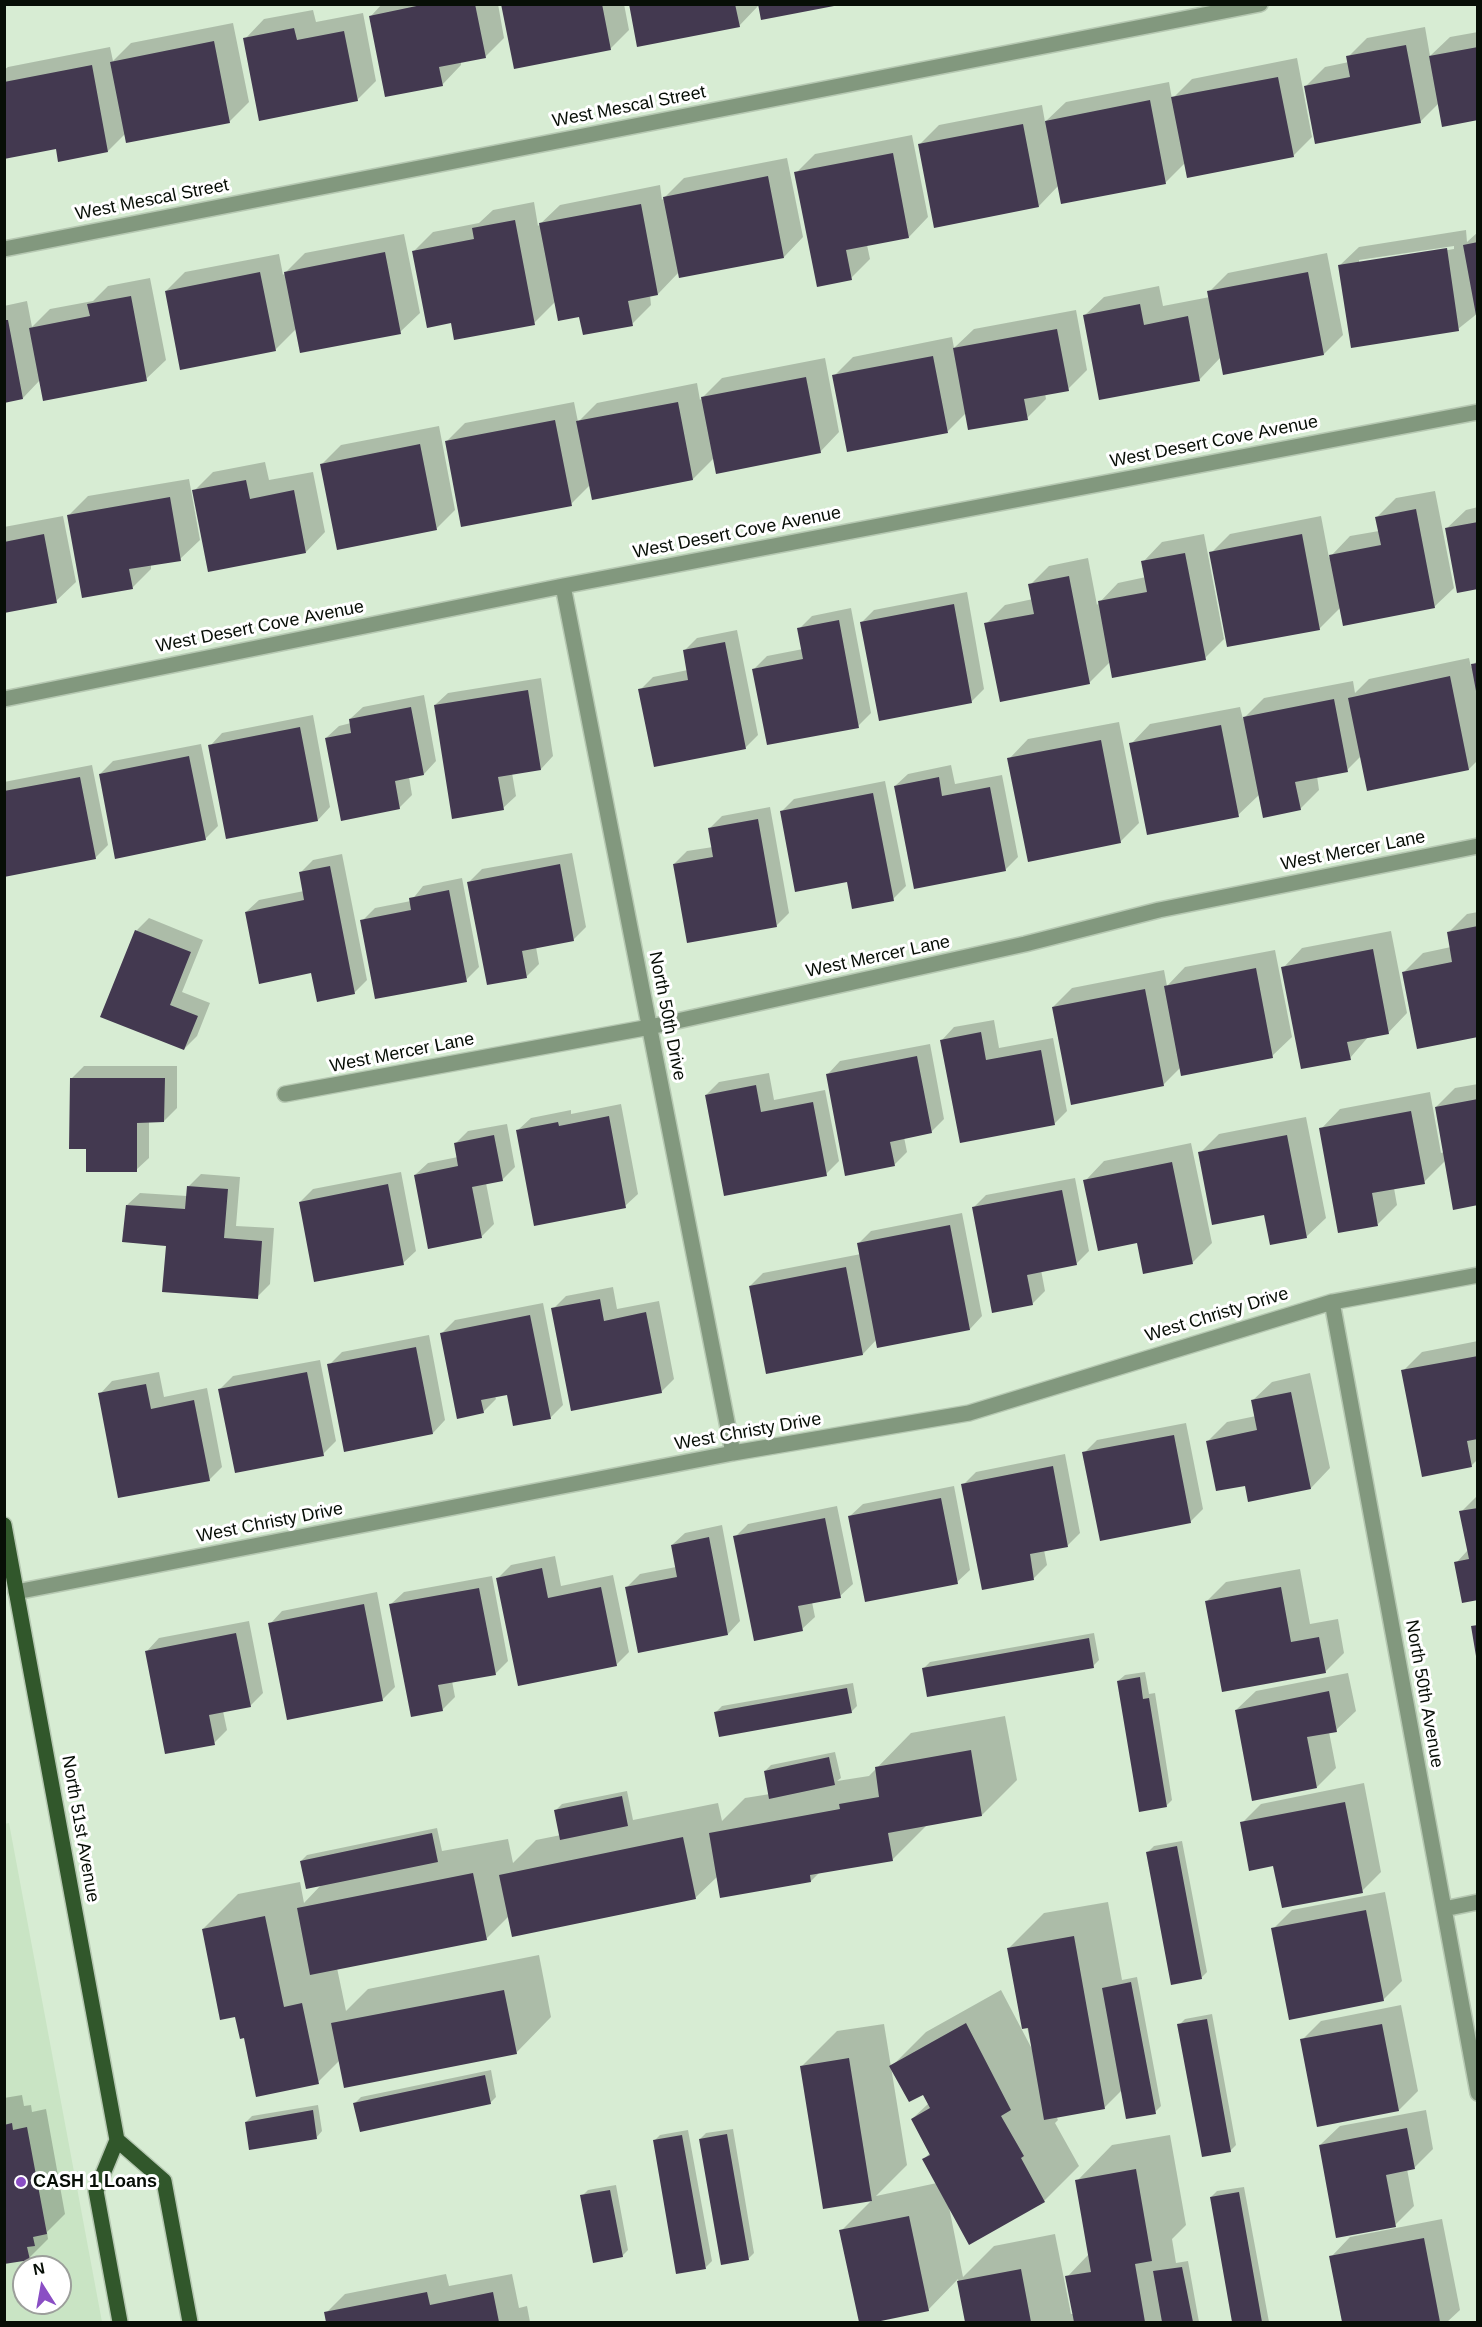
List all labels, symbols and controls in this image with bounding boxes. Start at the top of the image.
street label: West Mescal Street [551,82,707,132]
street label: West Mescal Street [74,175,230,225]
street label: West Desert Cove Avenue [1108,411,1320,473]
street label: West Desert Cove Avenue [631,502,843,564]
street label: West Desert Cove Avenue [154,596,366,658]
street label: West Mercer Lane [1279,826,1427,876]
street label: West Mercer Lane [804,931,952,983]
street label: North 50th Drive [644,950,690,1082]
street label: West Mercer Lane [328,1028,476,1078]
street label: West Christy Drive [1143,1283,1291,1347]
street label: West Christy Drive [673,1408,823,1456]
street label: West Christy Drive [195,1498,345,1548]
street label: North 50th Avenue [1400,1618,1448,1770]
street label: North 51st Avenue [56,1754,104,1904]
place label: CASH 1 Loans [33,2171,157,2193]
marker: CASH 1 Loans [14,2175,28,2189]
north arrow [12,2255,72,2315]
text: N [32,2259,46,2278]

